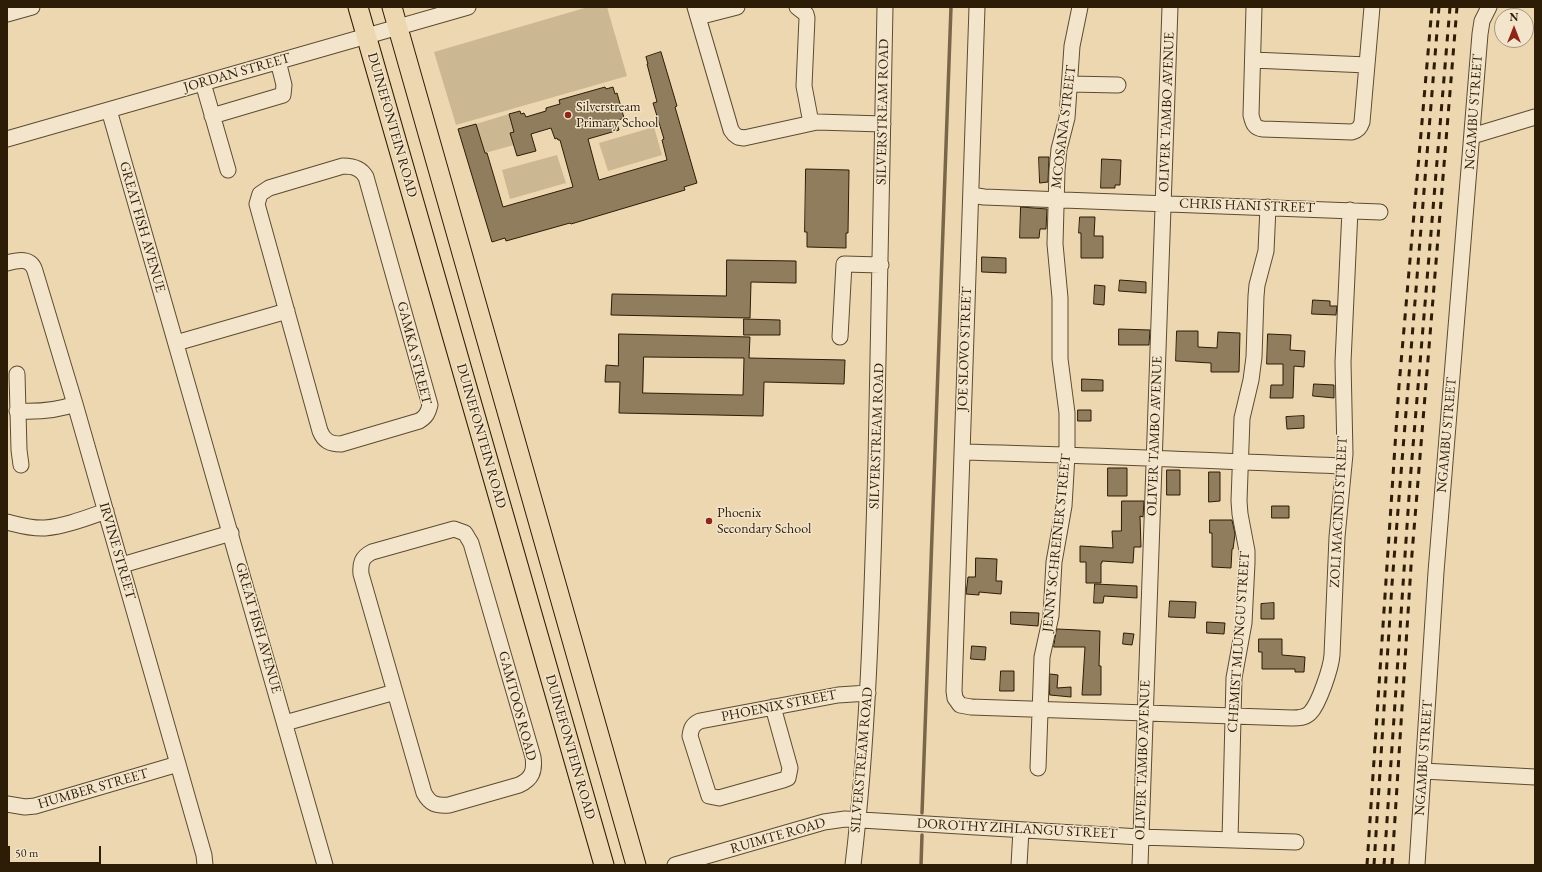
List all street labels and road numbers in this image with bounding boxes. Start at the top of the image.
street label: OLIVER TAMBO AVENUE [1156,32,1178,192]
street label: SILVERSTREAM ROAD [873,39,893,185]
street label: JORDAN STREET [182,50,292,96]
street label: DUINEFONTEIN ROAD [363,51,421,199]
street label: NGAMBU STREET [1462,54,1486,170]
street label: MCOSANA STREET [1048,64,1080,190]
street label: GREAT FISH AVENUE [115,160,169,294]
street label: CHRIS HANI STREET [1179,195,1315,217]
street label: JOE SLOVO STREET [954,287,976,411]
street label: GAMKA STREET [393,300,435,406]
street label: OLIVER TAMBO AVENUE [1144,356,1166,516]
street label: DUINEFONTEIN ROAD [452,362,510,510]
street label: SILVERSTREAM ROAD [866,363,888,509]
street label: NGAMBU STREET [1434,376,1460,494]
street label: ZOLI MACINDI STREET [1327,436,1351,588]
street label: JENNY SCHREINER STREET [1039,453,1075,633]
street label: IRVINE STREET [95,501,139,601]
street label: CHEMIST MLUNGU STREET [1224,551,1254,733]
street label: GREAT FISH AVENUE [231,561,285,695]
street label: GAMTOOS ROAD [494,649,540,763]
street label: DUINEFONTEIN ROAD [541,673,599,821]
street label: OLIVER TAMBO AVENUE [1132,680,1154,840]
street label: PHOENIX STREET [720,687,838,725]
street label: SILVERSTREAM ROAD [847,687,877,833]
street label: NGAMBU STREET [1412,700,1436,816]
street label: HUMBER STREET [36,765,150,813]
street label: RUIMTE ROAD [728,814,828,858]
street label: DOROTHY ZIHLANGU STREET [916,815,1118,843]

